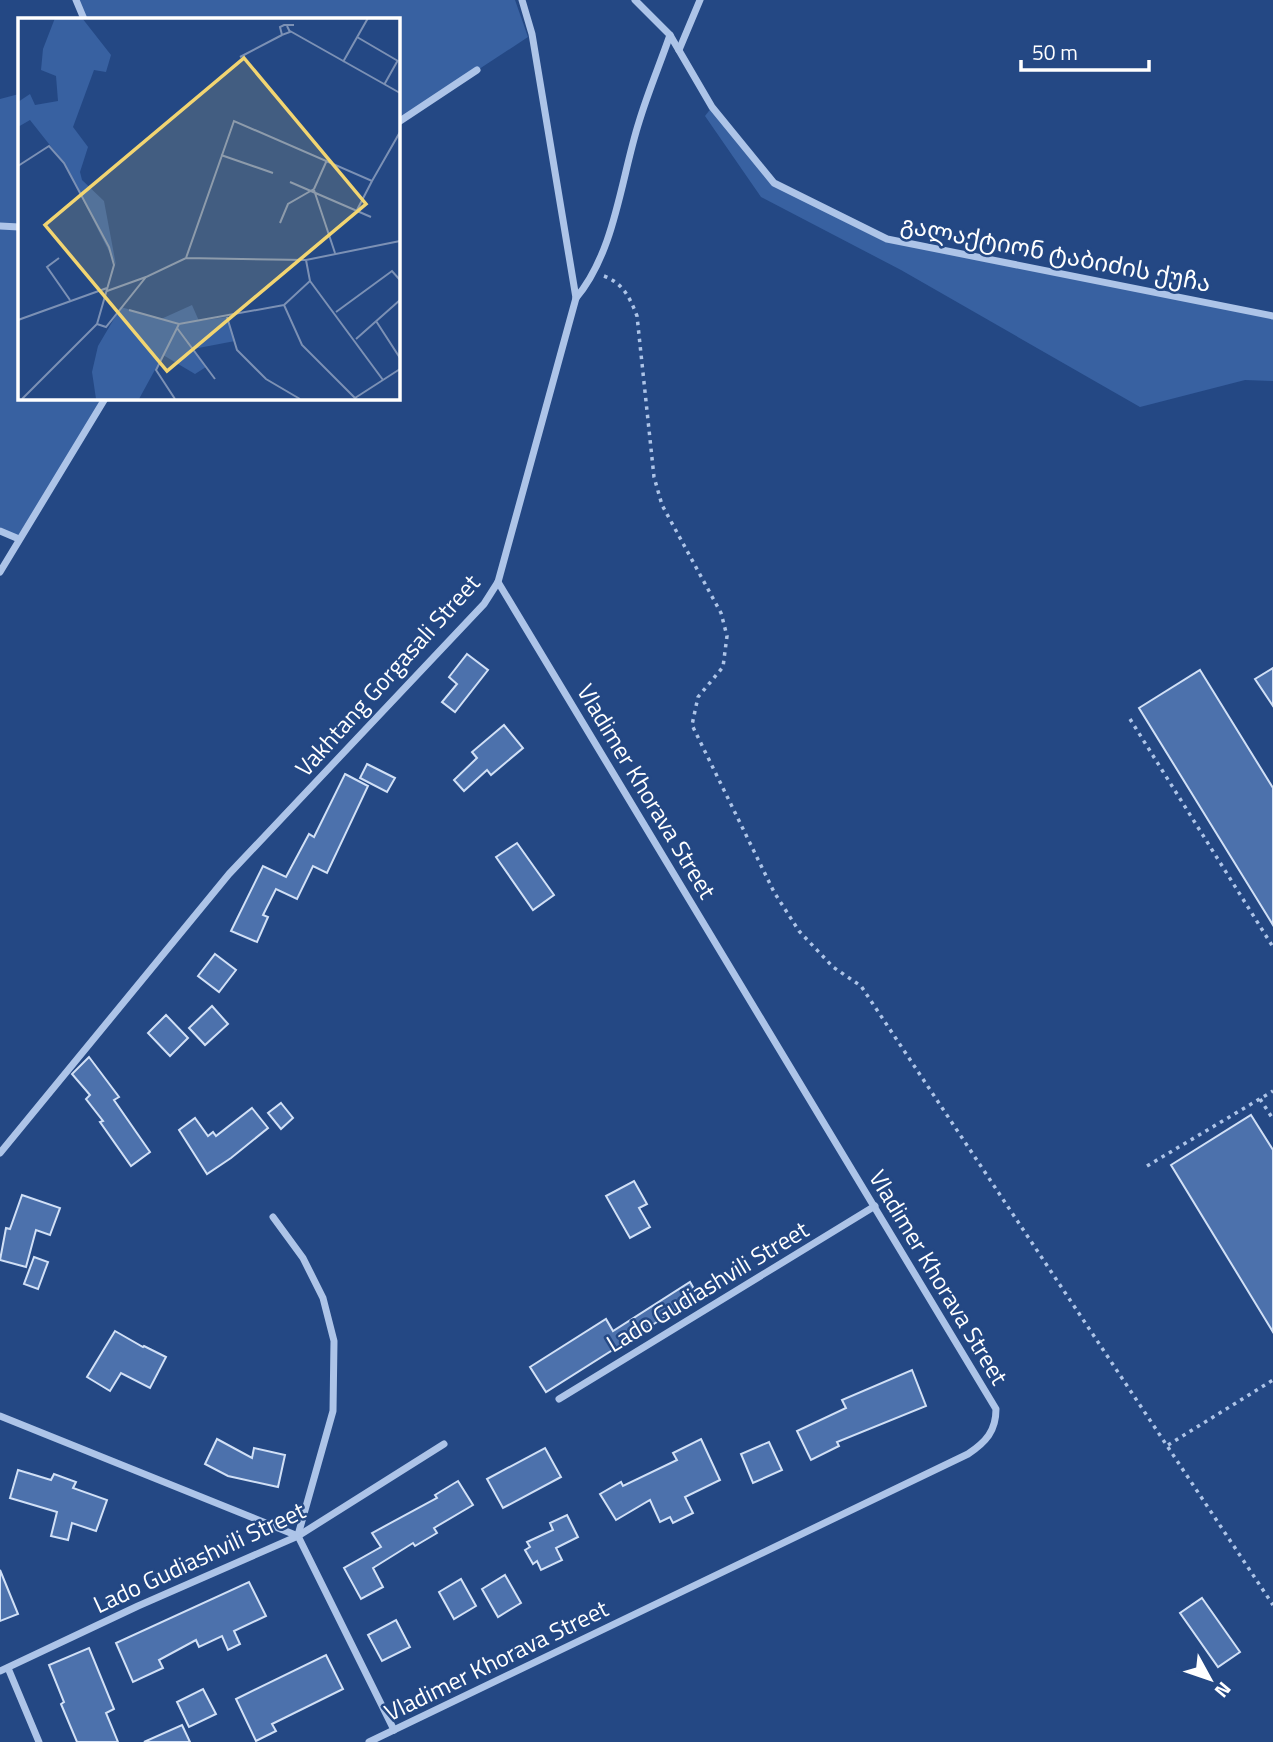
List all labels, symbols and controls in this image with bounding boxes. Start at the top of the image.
inset map [18,18,399,399]
scale bar [1021,28,1149,72]
text: 50 m [1032,36,1078,68]
street label: გალაქტიონ ტაბიძის ქუჩა [898,205,1214,301]
street label: Vakhtang Gorgasali Street [286,565,488,784]
street label: Vladimer Khorava Street [568,677,726,906]
street label: Vladimer Khorava Street [860,1163,1018,1392]
street label: Lado Gudiashvili Street [599,1211,815,1361]
street label: Lado Gudiashvili Street [87,1492,312,1622]
street label: Vladimer Khorava Street [378,1590,615,1730]
north arrow [1175,1644,1245,1714]
text: N [1208,1676,1239,1705]

